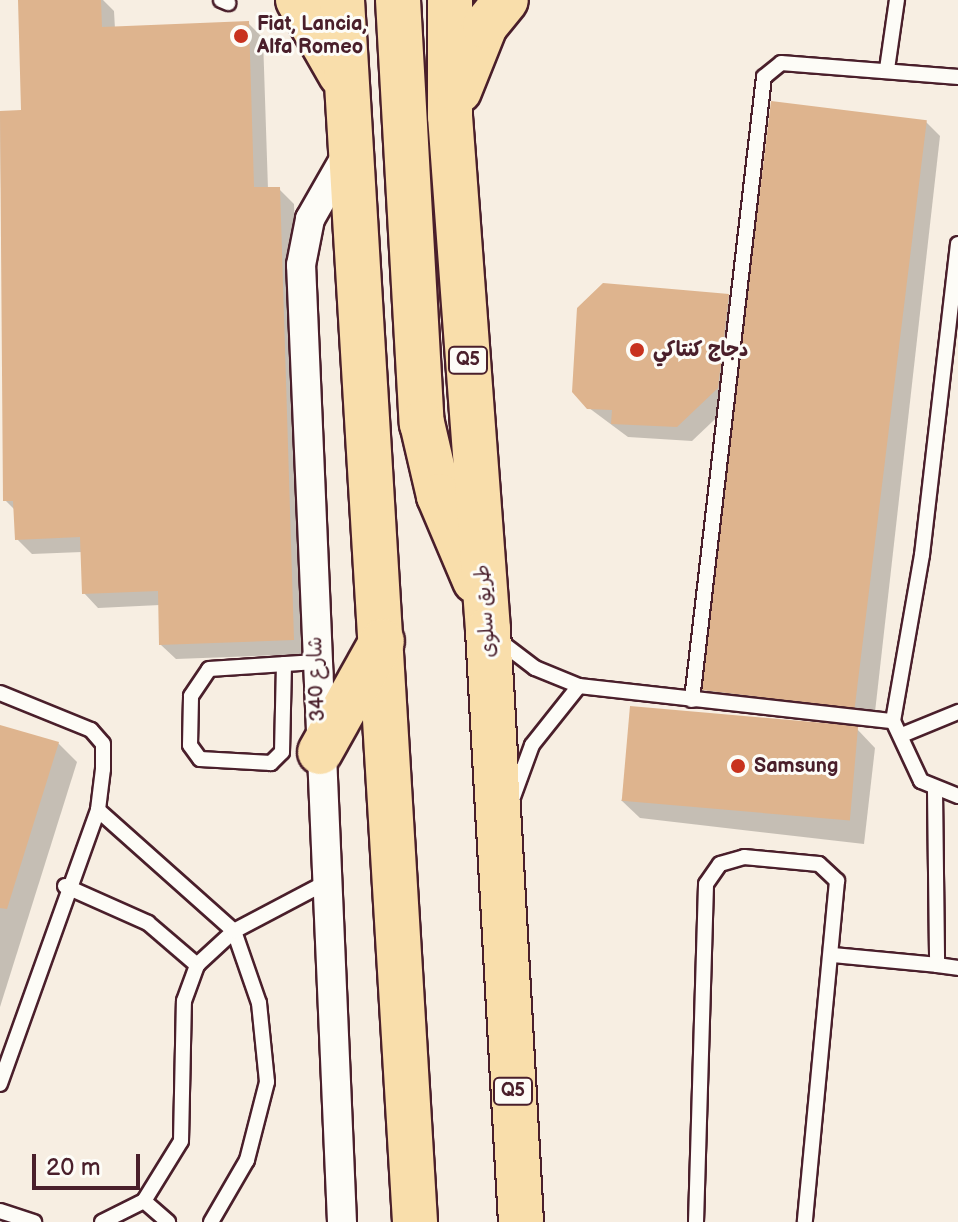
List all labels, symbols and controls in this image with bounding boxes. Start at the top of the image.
place label: Fiat, Lancia, Alfa Romeo [257,12,367,59]
marker: Fiat, Lancia, Alfa Romeo [232,27,250,45]
place label: دجاج كنتاكي [653,338,748,362]
marker: دجاج كنتاكي [628,341,646,359]
road number: Q5 [448,346,488,374]
street label: طريق سلوى [471,563,501,659]
street label: شارع 340 [304,636,330,722]
place label: Samsung [754,754,838,778]
marker: Samsung [729,757,747,775]
road number: Q5 [493,1077,533,1105]
scale bar [36,1138,144,1188]
text: 20 m [46,1153,101,1182]

